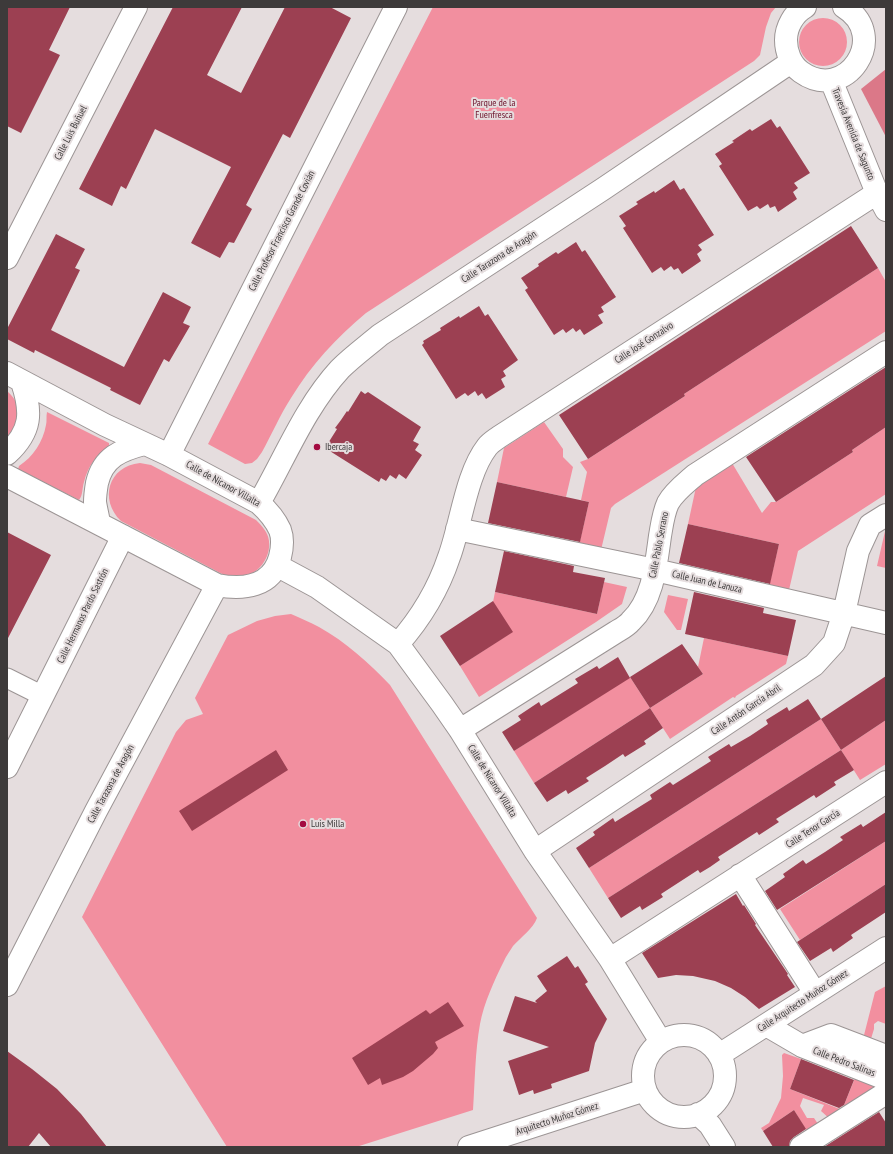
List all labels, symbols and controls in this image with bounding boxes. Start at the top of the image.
street label: Travesía Avenida de Sagunto [829,86,877,182]
park label: Parque de la Fuenfresca [473,97,515,120]
street label: Calle Luis Buñuel [52,104,90,162]
street label: Calle Profesor Francisco Grande Covián [246,169,318,293]
street label: Calle Tarazona de Aragón [459,228,539,286]
street label: Calle José Gonzalvo [612,320,676,366]
place label: Ibercaja [325,441,352,453]
marker: Ibercaja [312,442,322,452]
street label: Calle de Nicanor Villalta [184,459,262,509]
street label: Calle Pablo Serrano [647,511,671,579]
street label: Calle Hermanos Pardo Sastrón [55,567,111,665]
street label: Calle Juan de Lanuza [671,568,743,596]
street label: Calle Antón García Abril [709,682,783,738]
street label: Calle Tarazona de Aragón [85,743,137,825]
street label: Calle de Nicanor Villalta [465,743,519,819]
street label: Calle Tenor García [784,807,842,851]
place label: Luis Milla [311,818,344,830]
marker: Luis Milla [298,819,308,829]
street label: Calle Arquitecto Muñoz Gómez [756,967,850,1035]
street label: Calle Pedro Salinas [811,1045,877,1079]
street label: Arquitecto Muñoz Gómez [514,1100,600,1138]

